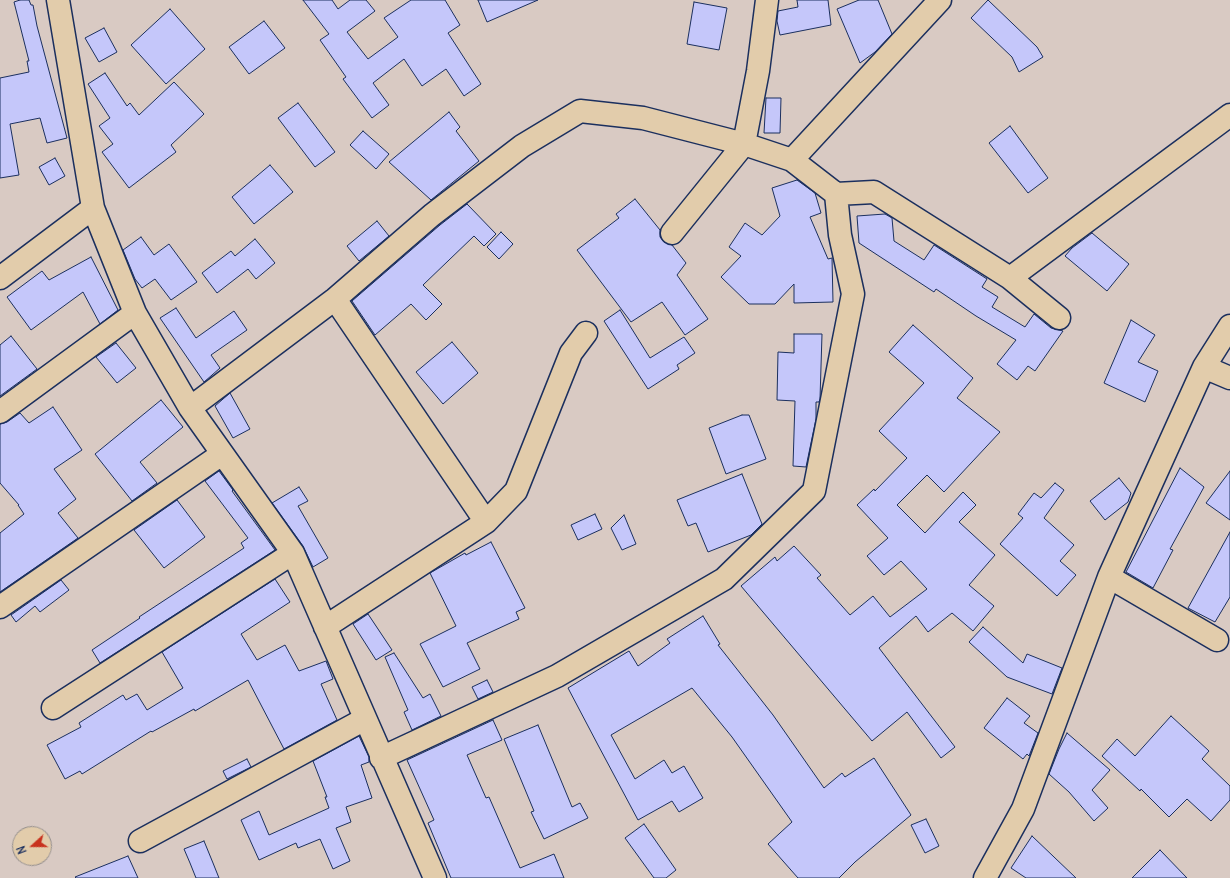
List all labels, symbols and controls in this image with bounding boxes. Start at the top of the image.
north arrow [12,826,52,866]
text: N [14,844,30,856]

